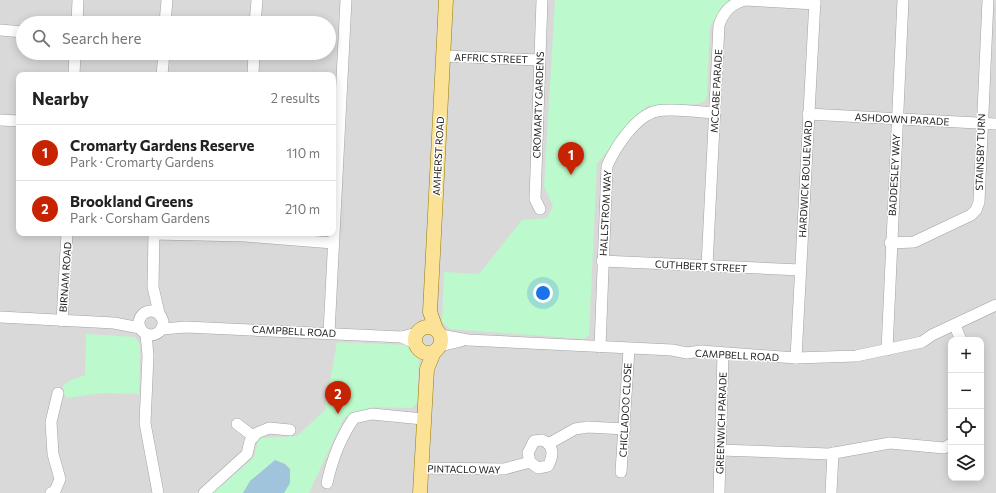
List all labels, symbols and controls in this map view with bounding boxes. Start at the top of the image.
search box [16,16,336,60]
icon: search [30,27,52,49]
text: Search here [62,29,141,47]
street label: MCCABE PARADE [708,49,724,133]
street label: AFFRIC STREET [454,51,529,65]
street label: CROMARTY GARDENS [530,51,546,159]
text: Nearby [32,88,89,109]
text: 2 results [271,90,320,106]
street label: ASHDOWN PARADE [854,111,950,127]
street label: STAINSBY TURN [973,113,987,191]
street label: AMHERST ROAD [430,116,446,196]
street label: HARDWICK BOULEVARD [796,120,814,238]
street label: BADDESLEY WAY [886,133,902,216]
text: Cromarty Gardens Reserve [70,136,254,154]
pin: 1 [558,142,584,175]
text: 1 [42,145,48,161]
text: 110 m [287,145,320,161]
text: Park · Cromarty Gardens [70,154,214,170]
street label: HALLSTROM WAY [597,169,613,256]
text: Brookland Greens [70,192,193,210]
text: 2 [41,201,49,217]
text: 210 m [285,201,320,217]
text: Park · Corsham Gardens [70,210,210,226]
street label: BIRNAM ROAD [57,241,73,313]
street label: CUTHBERT STREET [655,258,748,274]
your location [533,283,553,303]
street label: CAMPBELL ROAD [252,323,336,339]
map controls [948,337,984,481]
button: + [948,337,984,373]
street label: CAMPBELL ROAD [695,347,779,363]
street label: CHICLADOO CLOSE [617,362,633,458]
street label: GREENWICH PARADE [713,372,729,474]
button: − [948,373,984,409]
pin: 2 [325,381,351,414]
button: locate [948,409,984,445]
button: layers [948,445,984,481]
street label: PINTACLO WAY [427,462,501,476]

